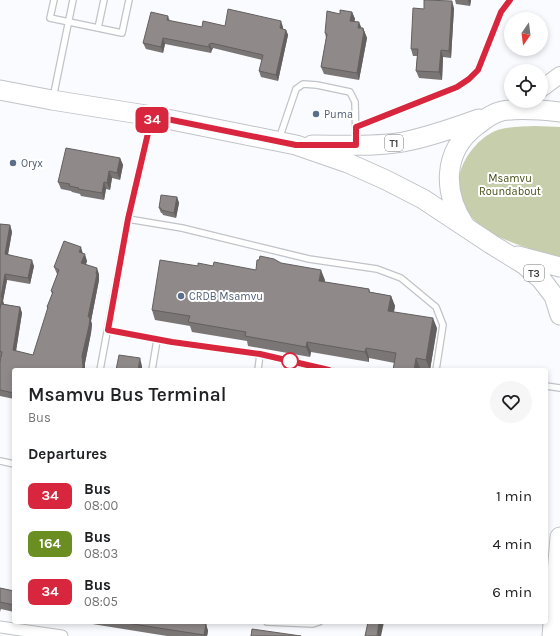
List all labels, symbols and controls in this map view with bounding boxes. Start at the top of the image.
north arrow [504,12,548,56]
map controls [504,12,548,108]
button: locate [504,64,548,108]
line badge: 34 [134,107,170,133]
place label: Puma [324,108,353,121]
marker: Puma [311,109,321,119]
text: 34 [143,111,161,128]
road number: T1 [385,135,403,151]
place label: Oryx [21,157,43,170]
marker: Oryx [8,158,18,168]
park label: Msamvu Roundabout [479,172,541,198]
road number: T3 [524,265,544,281]
place label: CRDB Msamvu [189,290,263,303]
marker: CRDB Msamvu [176,291,186,301]
unlabelled marker [281,352,299,370]
button: heart [490,381,532,423]
text: Msamvu Bus Terminal [28,384,226,406]
text: Bus [28,410,51,425]
text: Departures [28,445,107,463]
text: Bus [84,480,111,498]
text: 34 [41,487,59,504]
text: 1 min [496,487,532,505]
text: 08:00 [84,498,118,513]
text: Bus [84,528,111,546]
text: 164 [39,535,61,552]
text: 4 min [493,535,532,553]
text: 08:03 [84,546,118,561]
text: Bus [84,576,111,594]
text: 34 [41,583,59,600]
text: 6 min [492,583,532,601]
text: 08:05 [84,594,118,609]

